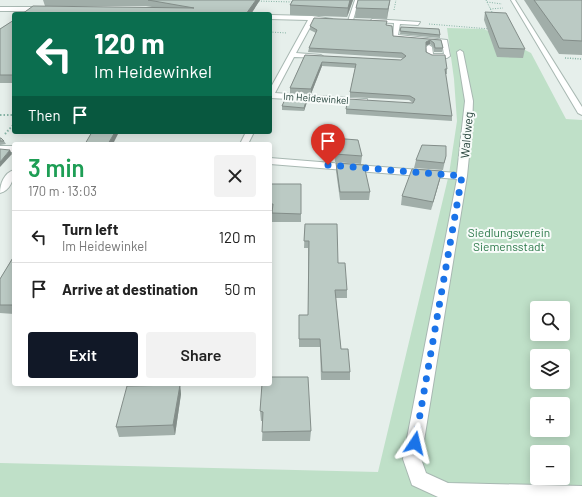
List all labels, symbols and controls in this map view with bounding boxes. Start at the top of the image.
text: 120 m [94,26,165,60]
icon: left [28,28,80,80]
text: Im Heidewinkel [94,60,212,82]
street label: Im Heidewinkel [283,90,349,106]
icon: arrive [69,104,91,126]
text: Then [28,106,61,124]
street label: Waldweg [457,111,475,159]
pin [311,124,345,165]
icon: arrive [317,130,339,152]
text: 3 min [28,153,85,182]
button: close [214,155,256,197]
text: 170 m · 13:03 [28,183,97,199]
text: Turn left [62,220,118,238]
park label: Siedlungsverein Siemensstadt [468,225,550,253]
icon: left [28,226,50,248]
text: 120 m [219,228,256,246]
text: Im Heidewinkel [62,238,147,254]
icon: arrive [28,278,50,300]
text: Arrive at destination [62,280,198,298]
text: 50 m [224,280,256,298]
map controls [530,301,570,485]
button: search [530,301,570,341]
button: Exit [28,332,138,378]
button: Share [146,332,256,378]
button: layers [530,349,570,389]
button: + [530,397,570,437]
position arrow [394,422,436,464]
button: − [530,445,570,485]

